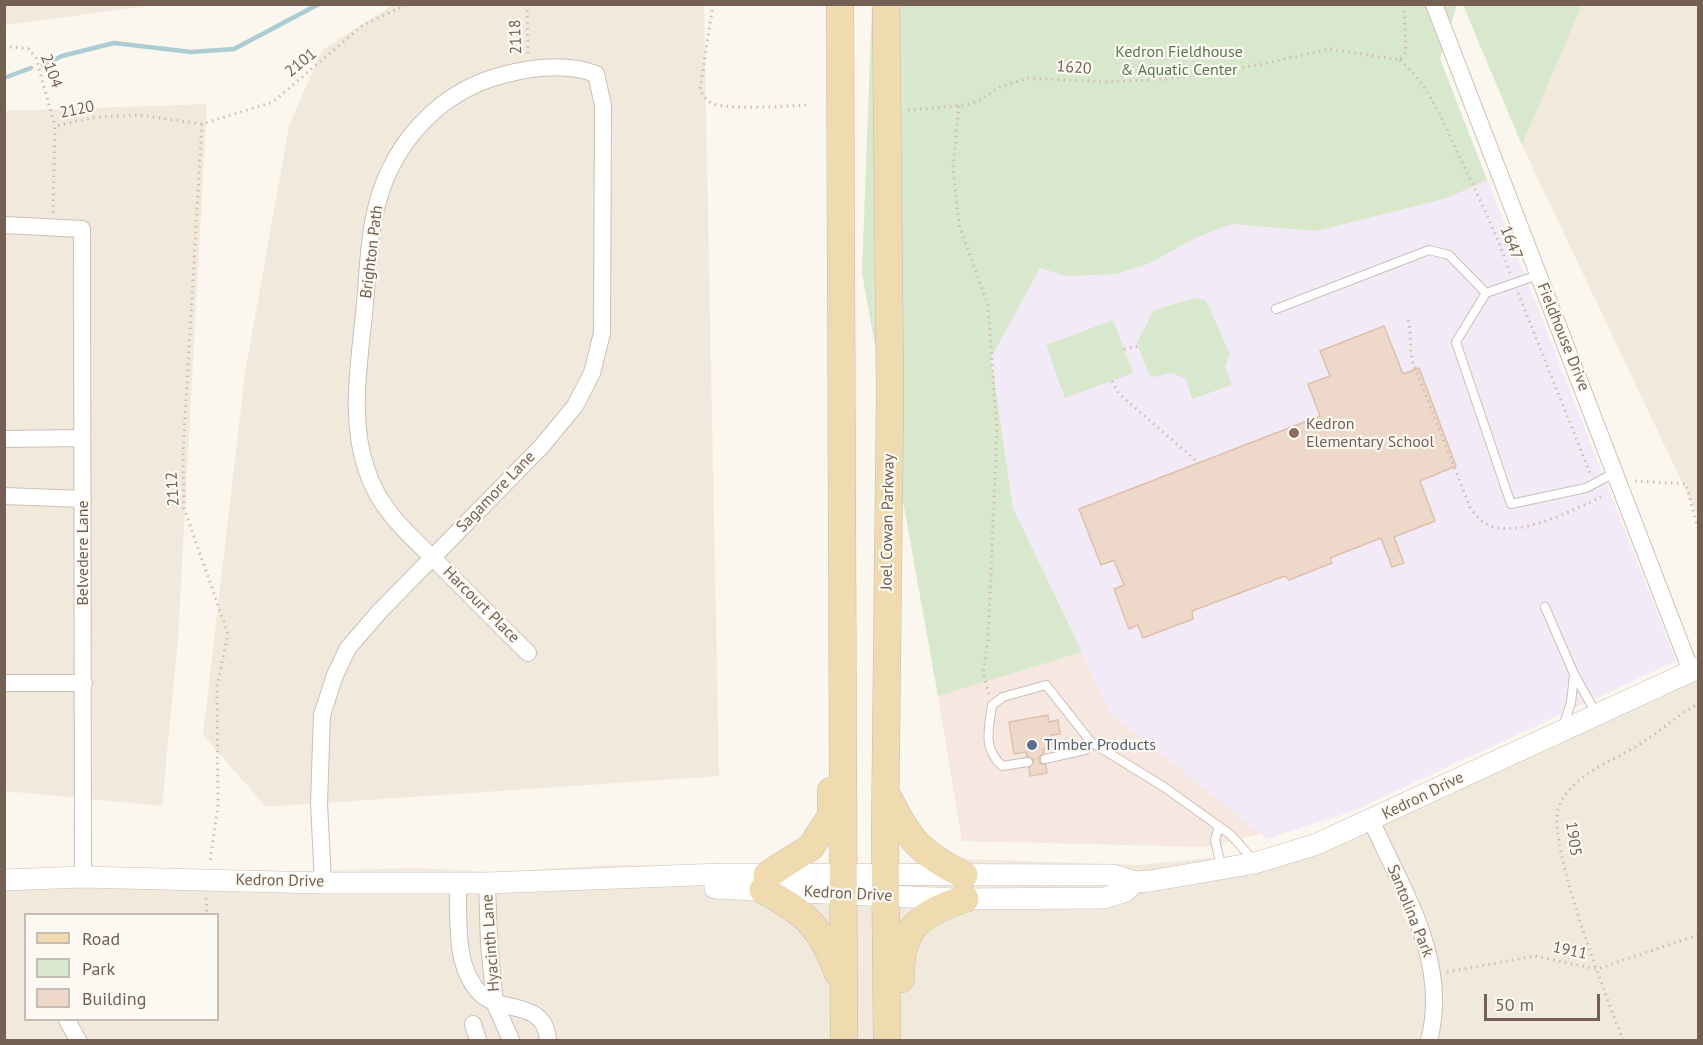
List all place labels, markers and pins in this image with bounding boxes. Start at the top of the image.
place label: Kedron Elementary School [1306,414,1434,452]
marker: Kedron Elementary School [1287,426,1301,440]
place label: TImber Products [1044,735,1156,755]
marker: TImber Products [1025,738,1039,752]

